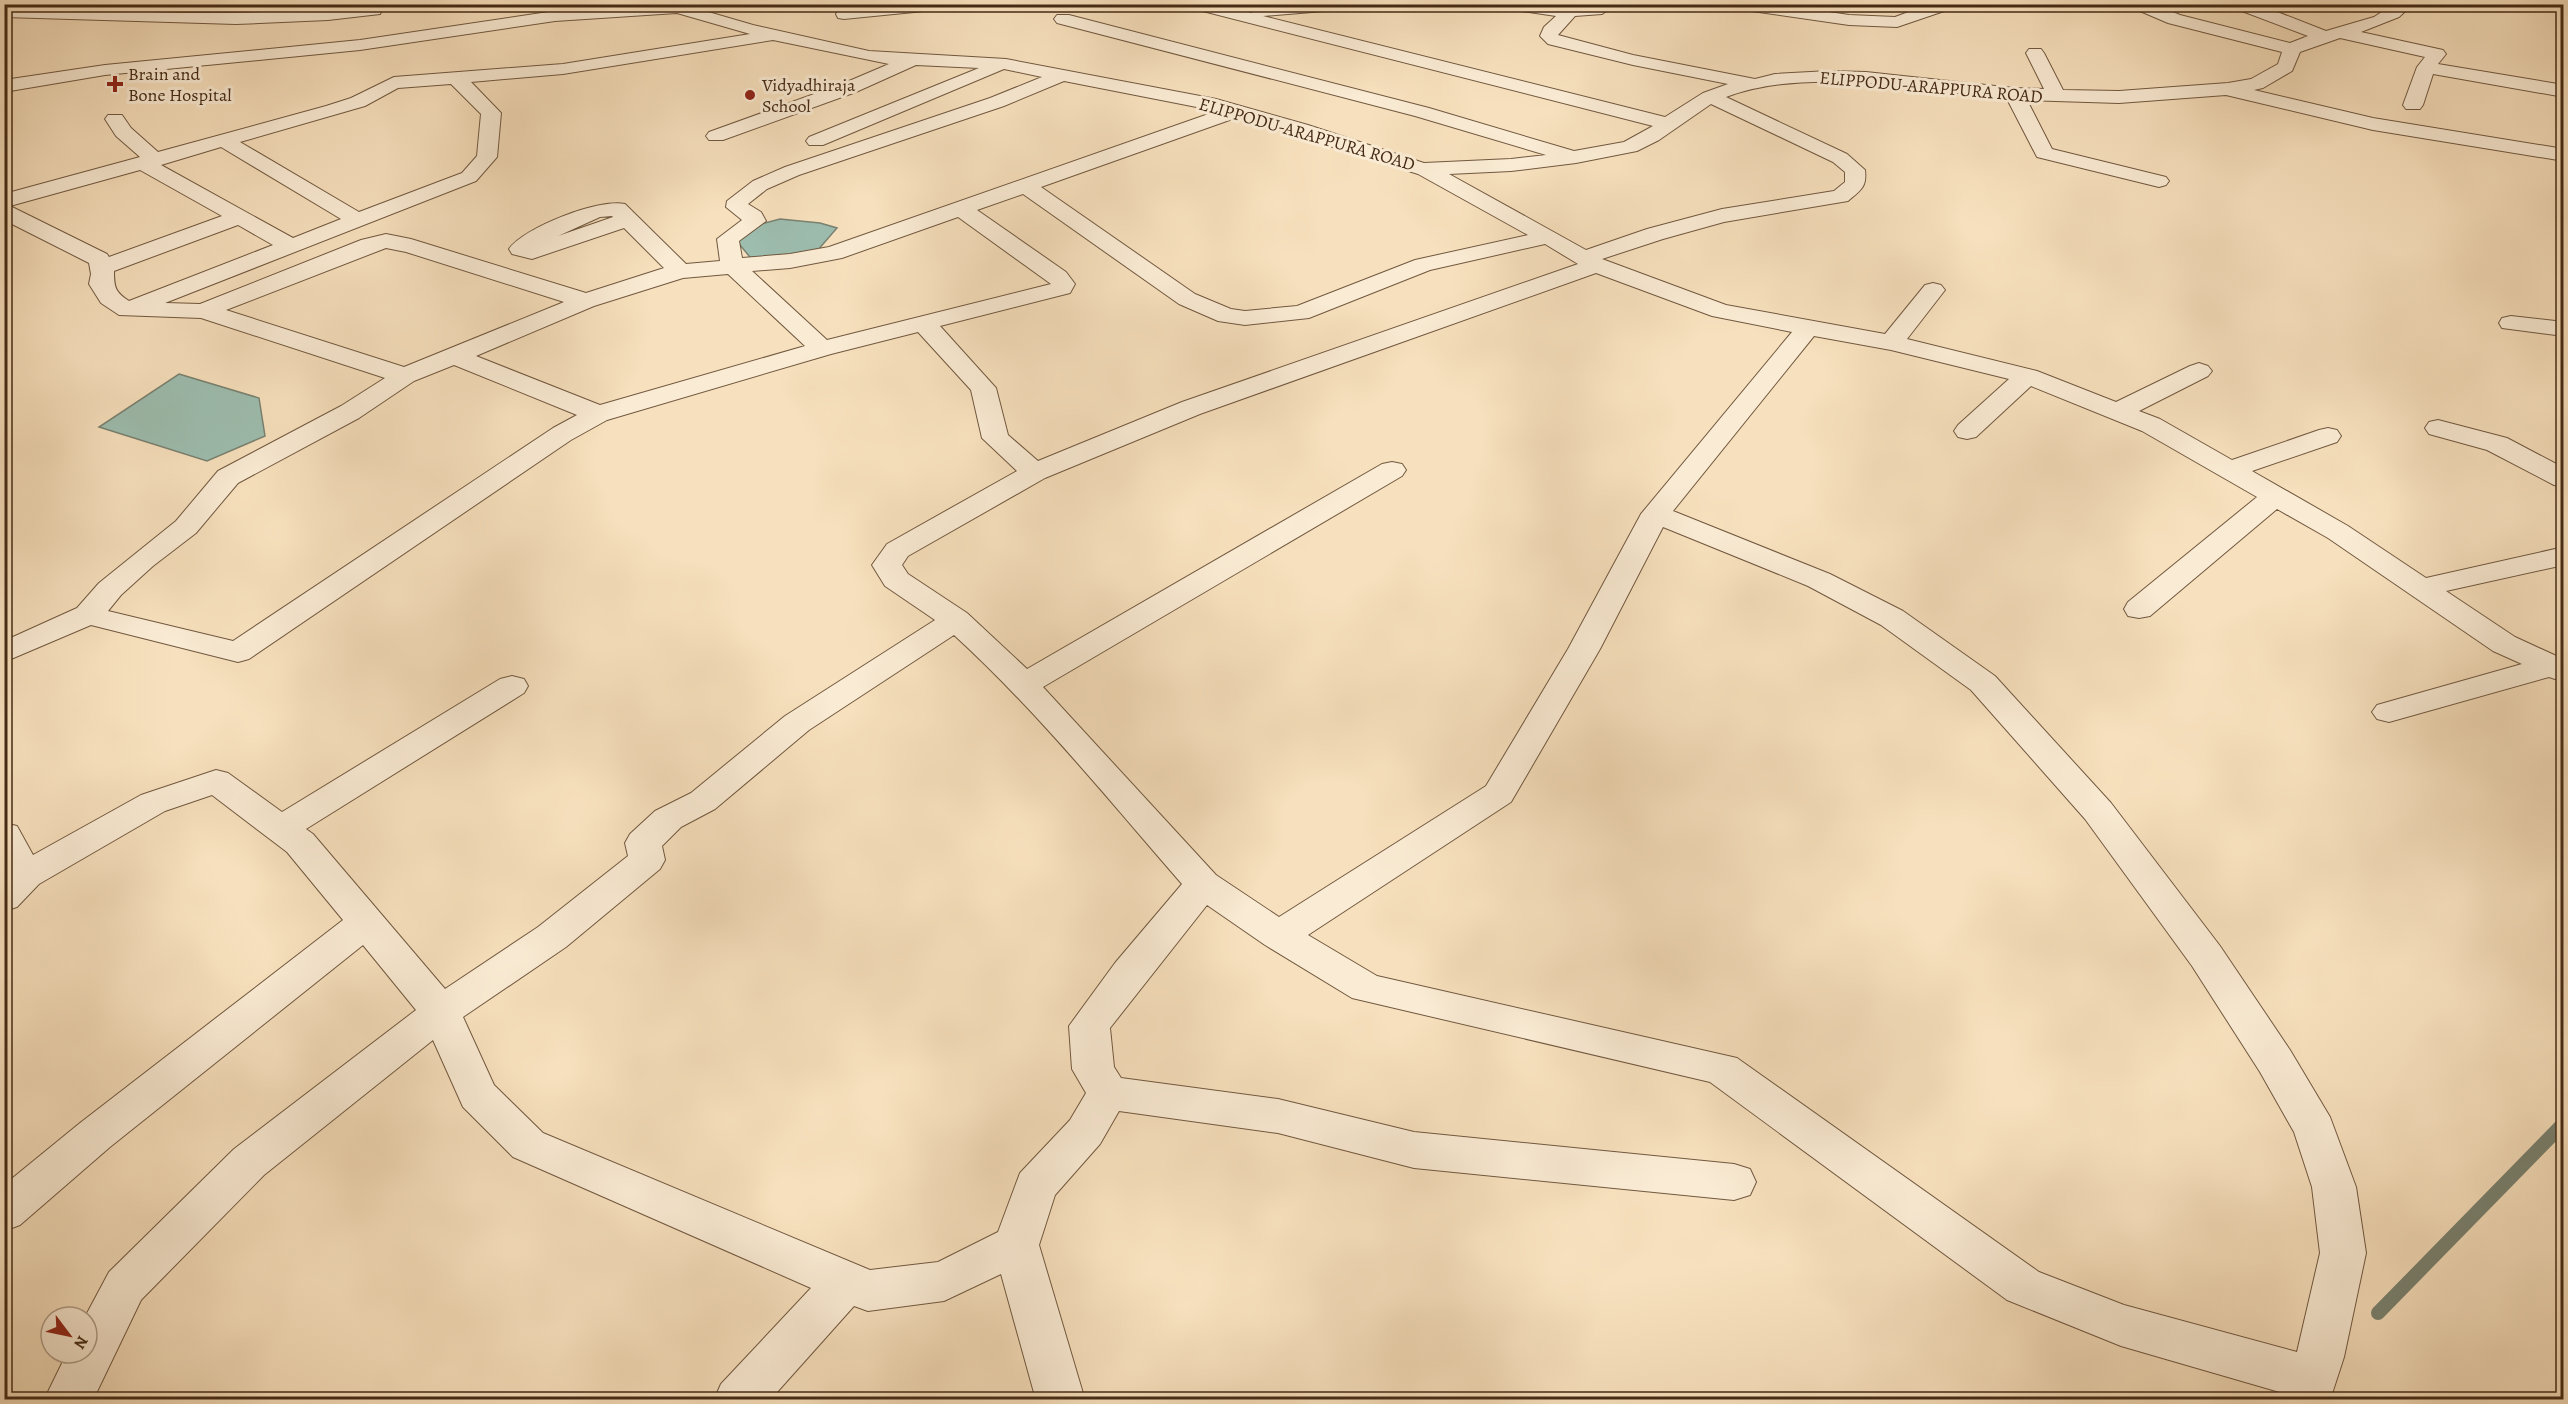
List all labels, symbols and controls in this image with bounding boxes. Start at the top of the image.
place label: Brain and Bone Hospital [128,62,232,107]
street label: ELIPPODU-ARAPPURA ROAD [1818,65,2044,109]
place label: Vidyadhiraja School [761,73,856,118]
marker: Brain and Bone Hospital [106,75,124,93]
marker: Vidyadhiraja School [743,88,757,102]
street label: ELIPPODU-ARAPPURA ROAD [1196,92,1418,176]
north arrow [39,1305,99,1365]
text: N [68,1332,93,1353]

